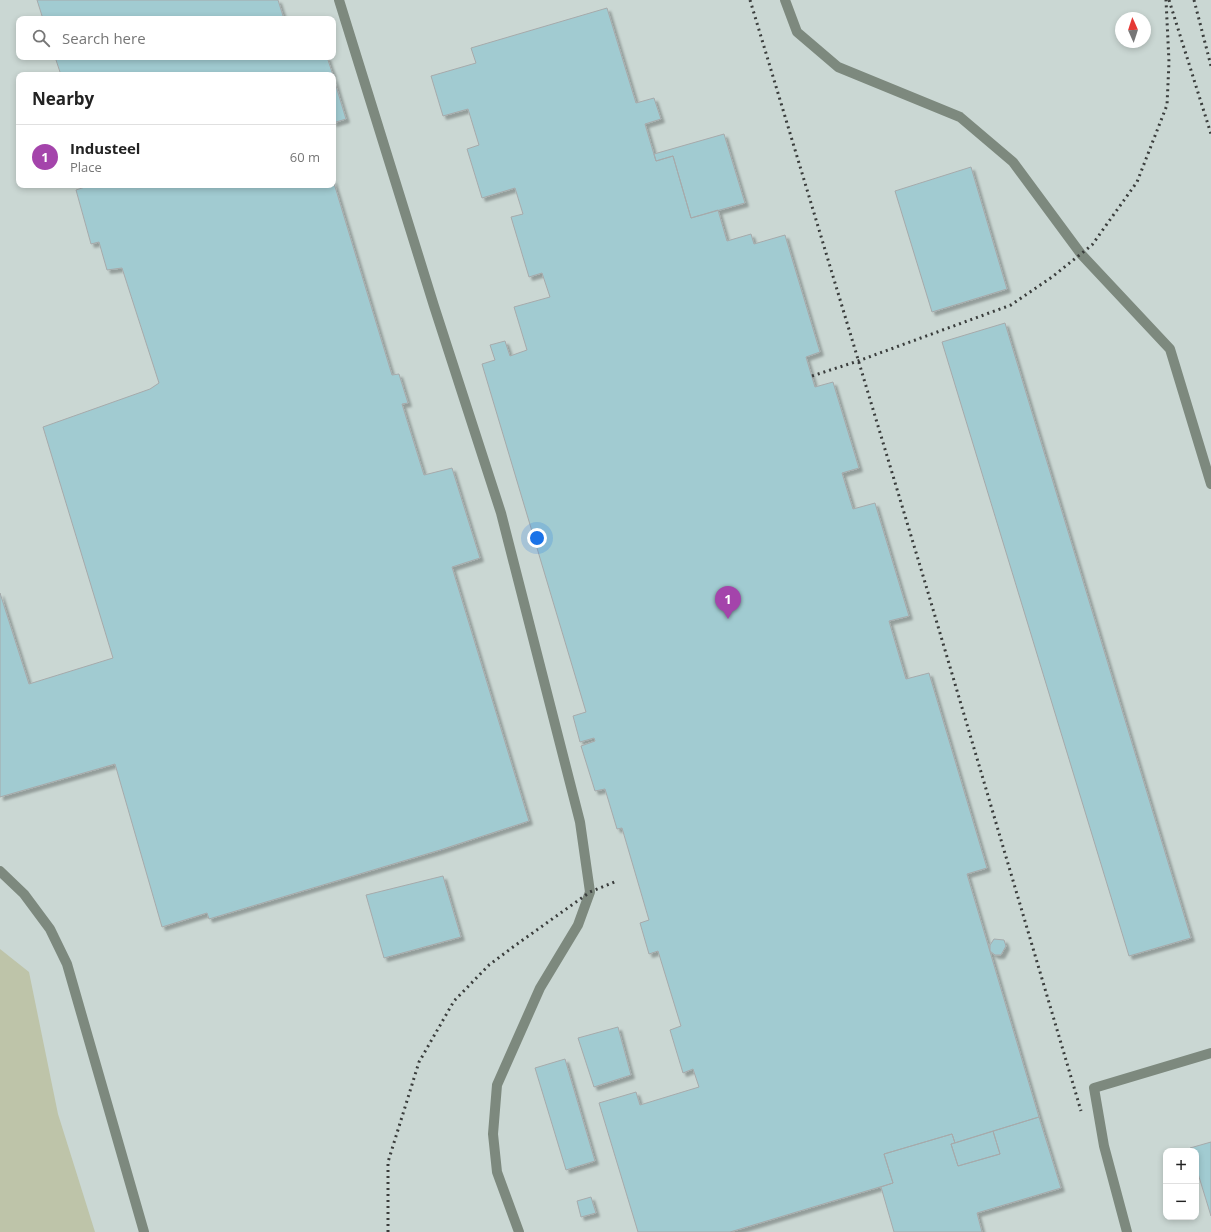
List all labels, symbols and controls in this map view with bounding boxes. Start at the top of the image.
north arrow [1115,12,1151,48]
search box [16,16,336,60]
icon: search [30,27,52,49]
text: Search here [62,28,146,48]
text: Nearby [32,87,94,110]
text: Industeel [70,138,140,158]
text: 1 [41,148,49,166]
text: 60 m [290,148,320,166]
text: Place [70,158,102,176]
your location [527,528,547,548]
pin: 1 [715,586,741,619]
map controls [1163,1148,1199,1220]
button: + [1163,1148,1199,1184]
button: − [1163,1184,1199,1220]

